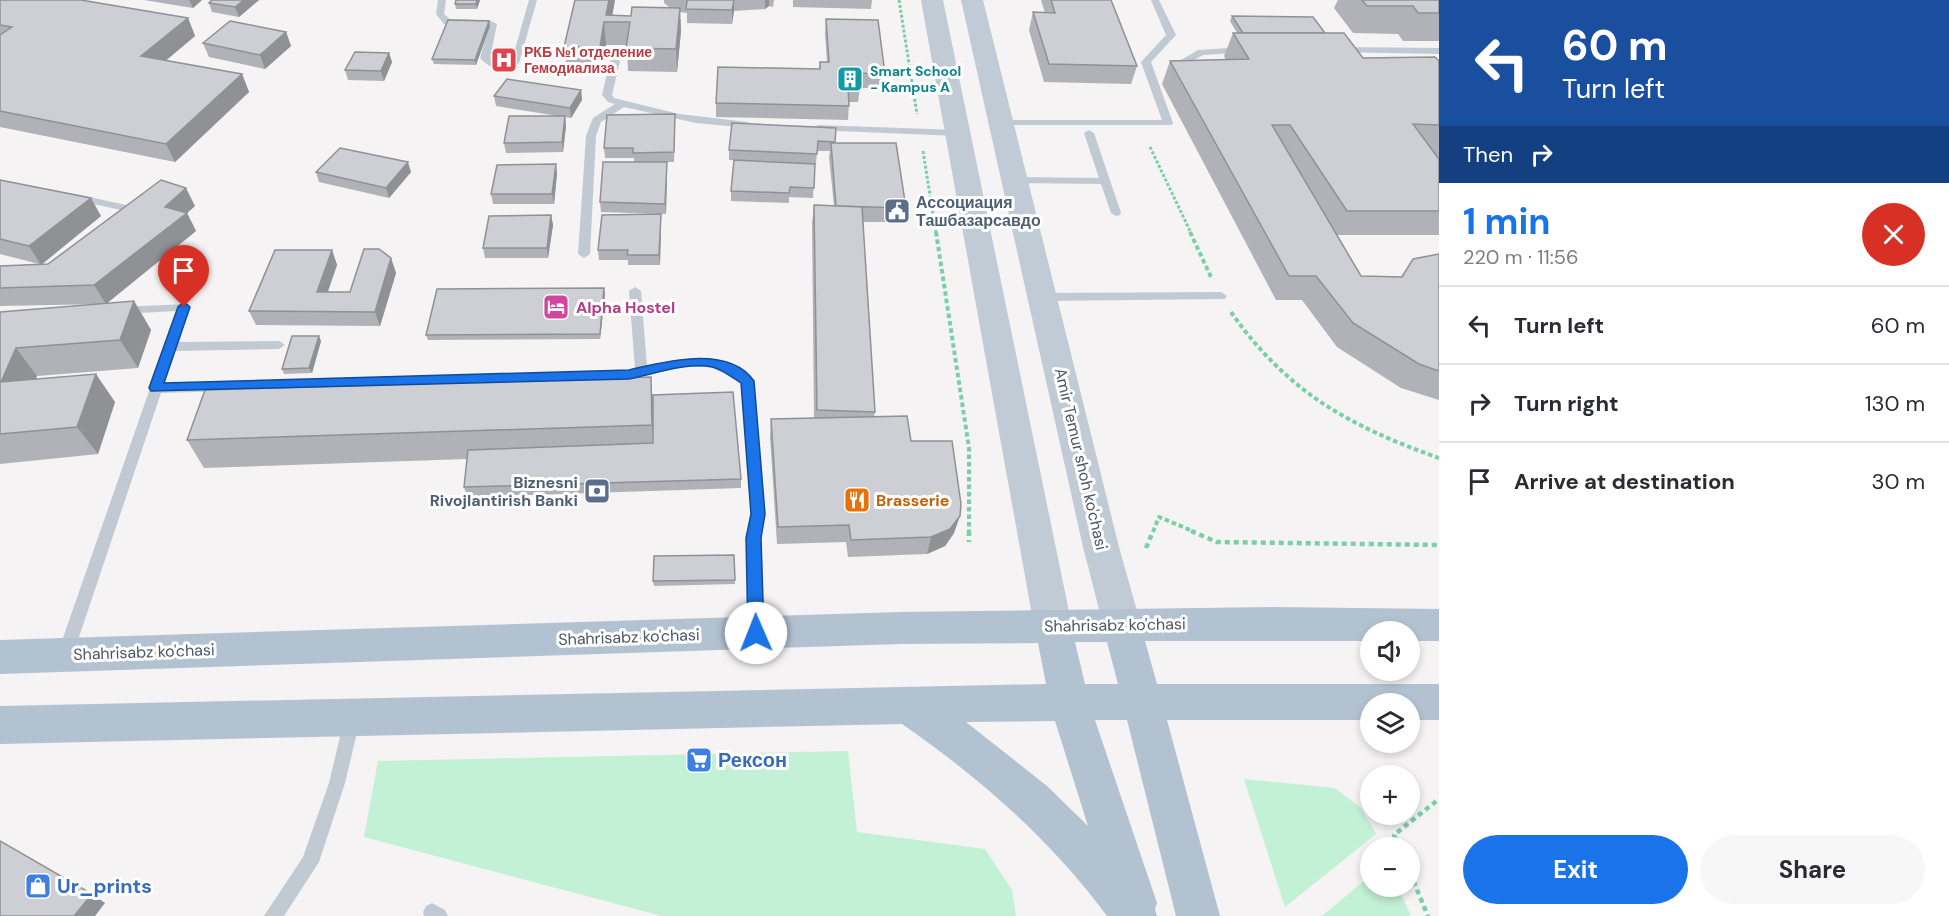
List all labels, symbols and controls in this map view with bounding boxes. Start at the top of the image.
text: 60 m [1562,18,1668,73]
icon: left [1463,24,1541,102]
place label: РКБ №1 отделение Гемодиализа [524,43,652,77]
hospital icon: РКБ №1 отделение Гемодиализа [489,45,519,75]
place label: Smart School - Kampus A [870,62,961,96]
building icon: Smart School - Kampus A [835,64,865,94]
text: Turn left [1562,71,1665,106]
icon: right [1525,138,1558,171]
text: Then [1463,140,1513,169]
place label: Ассоциация Ташбазарсавдо [916,192,1041,231]
public building icon: Ассоциация Ташбазарсавдо [882,196,912,226]
text: 1 min [1463,198,1551,245]
button: close [1862,203,1925,266]
text: 220 m · 11:56 [1463,244,1579,270]
pin [158,245,209,307]
icon: arrive [167,254,200,287]
hotel icon: Alpha Hostel [541,292,571,322]
place label: Alpha Hostel [576,297,675,318]
icon: left [1463,309,1496,342]
text: Turn left [1514,311,1604,340]
text: 60 m [1871,311,1925,340]
street label: Amir Temur shoh ko'chasi [1050,366,1112,552]
icon: right [1463,387,1496,420]
text: Turn right [1514,389,1619,418]
text: 130 m [1865,389,1925,418]
icon: arrive [1463,465,1496,498]
text: Arrive at destination [1514,467,1735,496]
text: 30 m [1871,467,1925,496]
place label: Biznesni Rivojlantirish Banki [430,472,578,511]
bank icon: Biznesni Rivojlantirish Banki [582,476,612,506]
restaurant icon: Brasserie [842,485,872,515]
place label: Brasserie [876,490,949,511]
position arrow [724,601,788,665]
street label: Shahrisabz ko'chasi [1044,613,1186,637]
map controls [1360,621,1420,897]
button: sound [1360,621,1420,681]
street label: Shahrisabz ko'chasi [558,624,700,650]
street label: Shahrisabz ko'chasi [73,639,215,665]
button: layers [1360,693,1420,753]
supermarket icon: Рексон [684,745,714,775]
place label: Рексон [718,747,787,773]
button: + [1360,765,1420,825]
button: Exit [1463,835,1688,904]
button: Share [1700,835,1925,904]
button: − [1360,837,1420,897]
shop icon: Ur_prints [23,871,53,901]
place label: Ur_prints [57,873,152,899]

